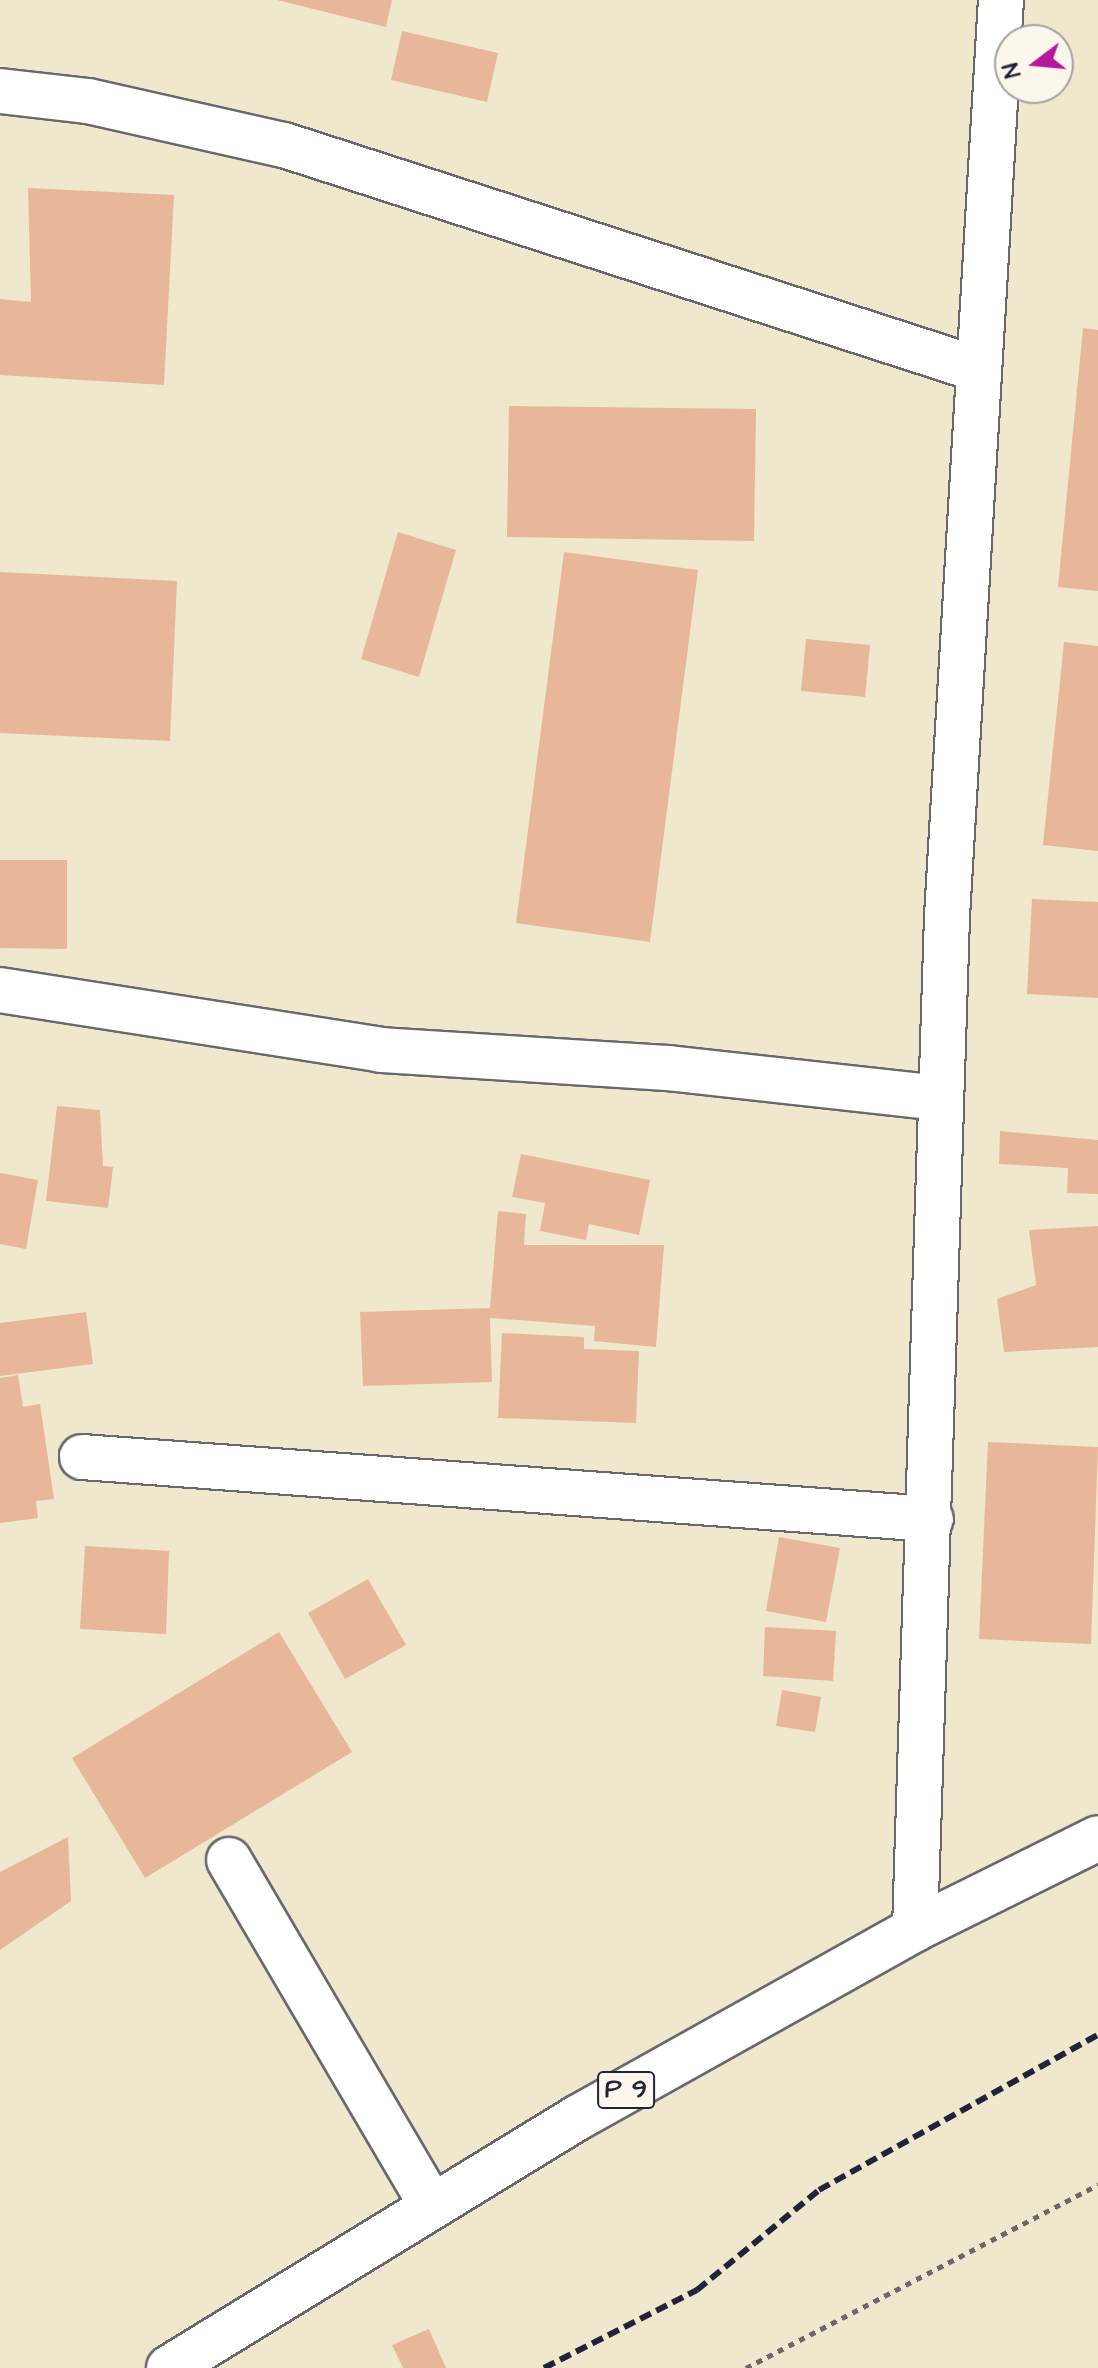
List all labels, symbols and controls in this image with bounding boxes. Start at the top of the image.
north arrow [994,24,1074,104]
text: N [996,59,1029,81]
road number: P 9 [596,2068,656,2112]

